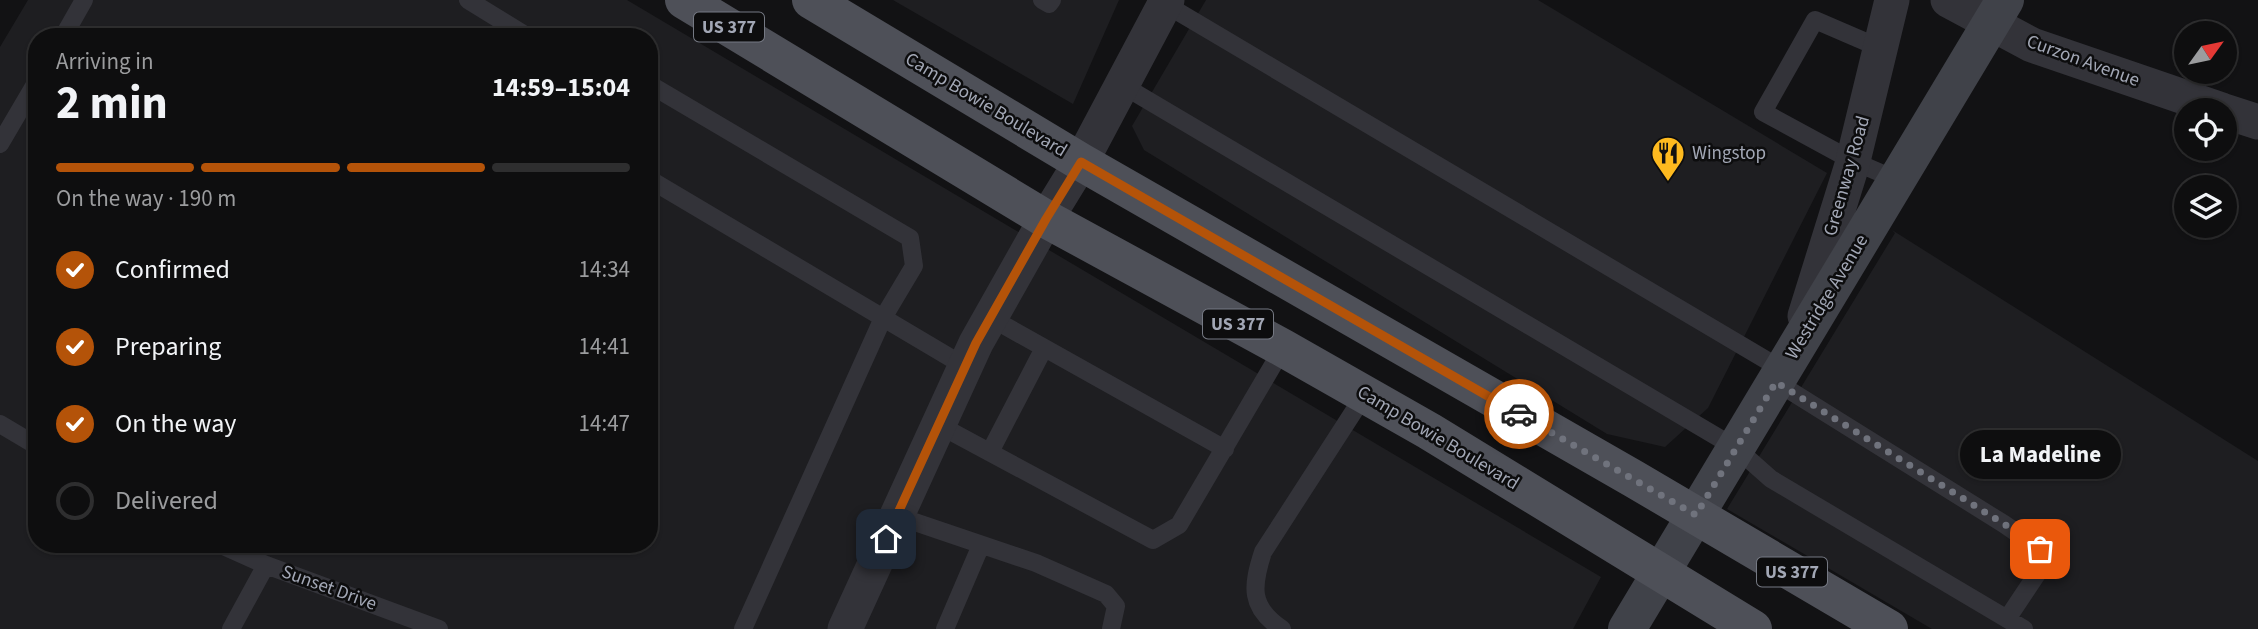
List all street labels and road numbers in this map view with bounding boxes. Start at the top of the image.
road number: US 377 [694,12,764,42]
street label: Curzon Avenue [2023,28,2143,94]
street label: Camp Bowie Boulevard [900,46,1072,164]
street label: Greenway Road [1817,113,1877,239]
street label: Westridge Avenue [1779,229,1875,365]
road number: US 377 [1203,310,1273,338]
street label: Camp Bowie Boulevard [1352,379,1524,497]
street label: Sunset Drive [278,558,380,618]
road number: US 377 [1757,558,1827,586]

